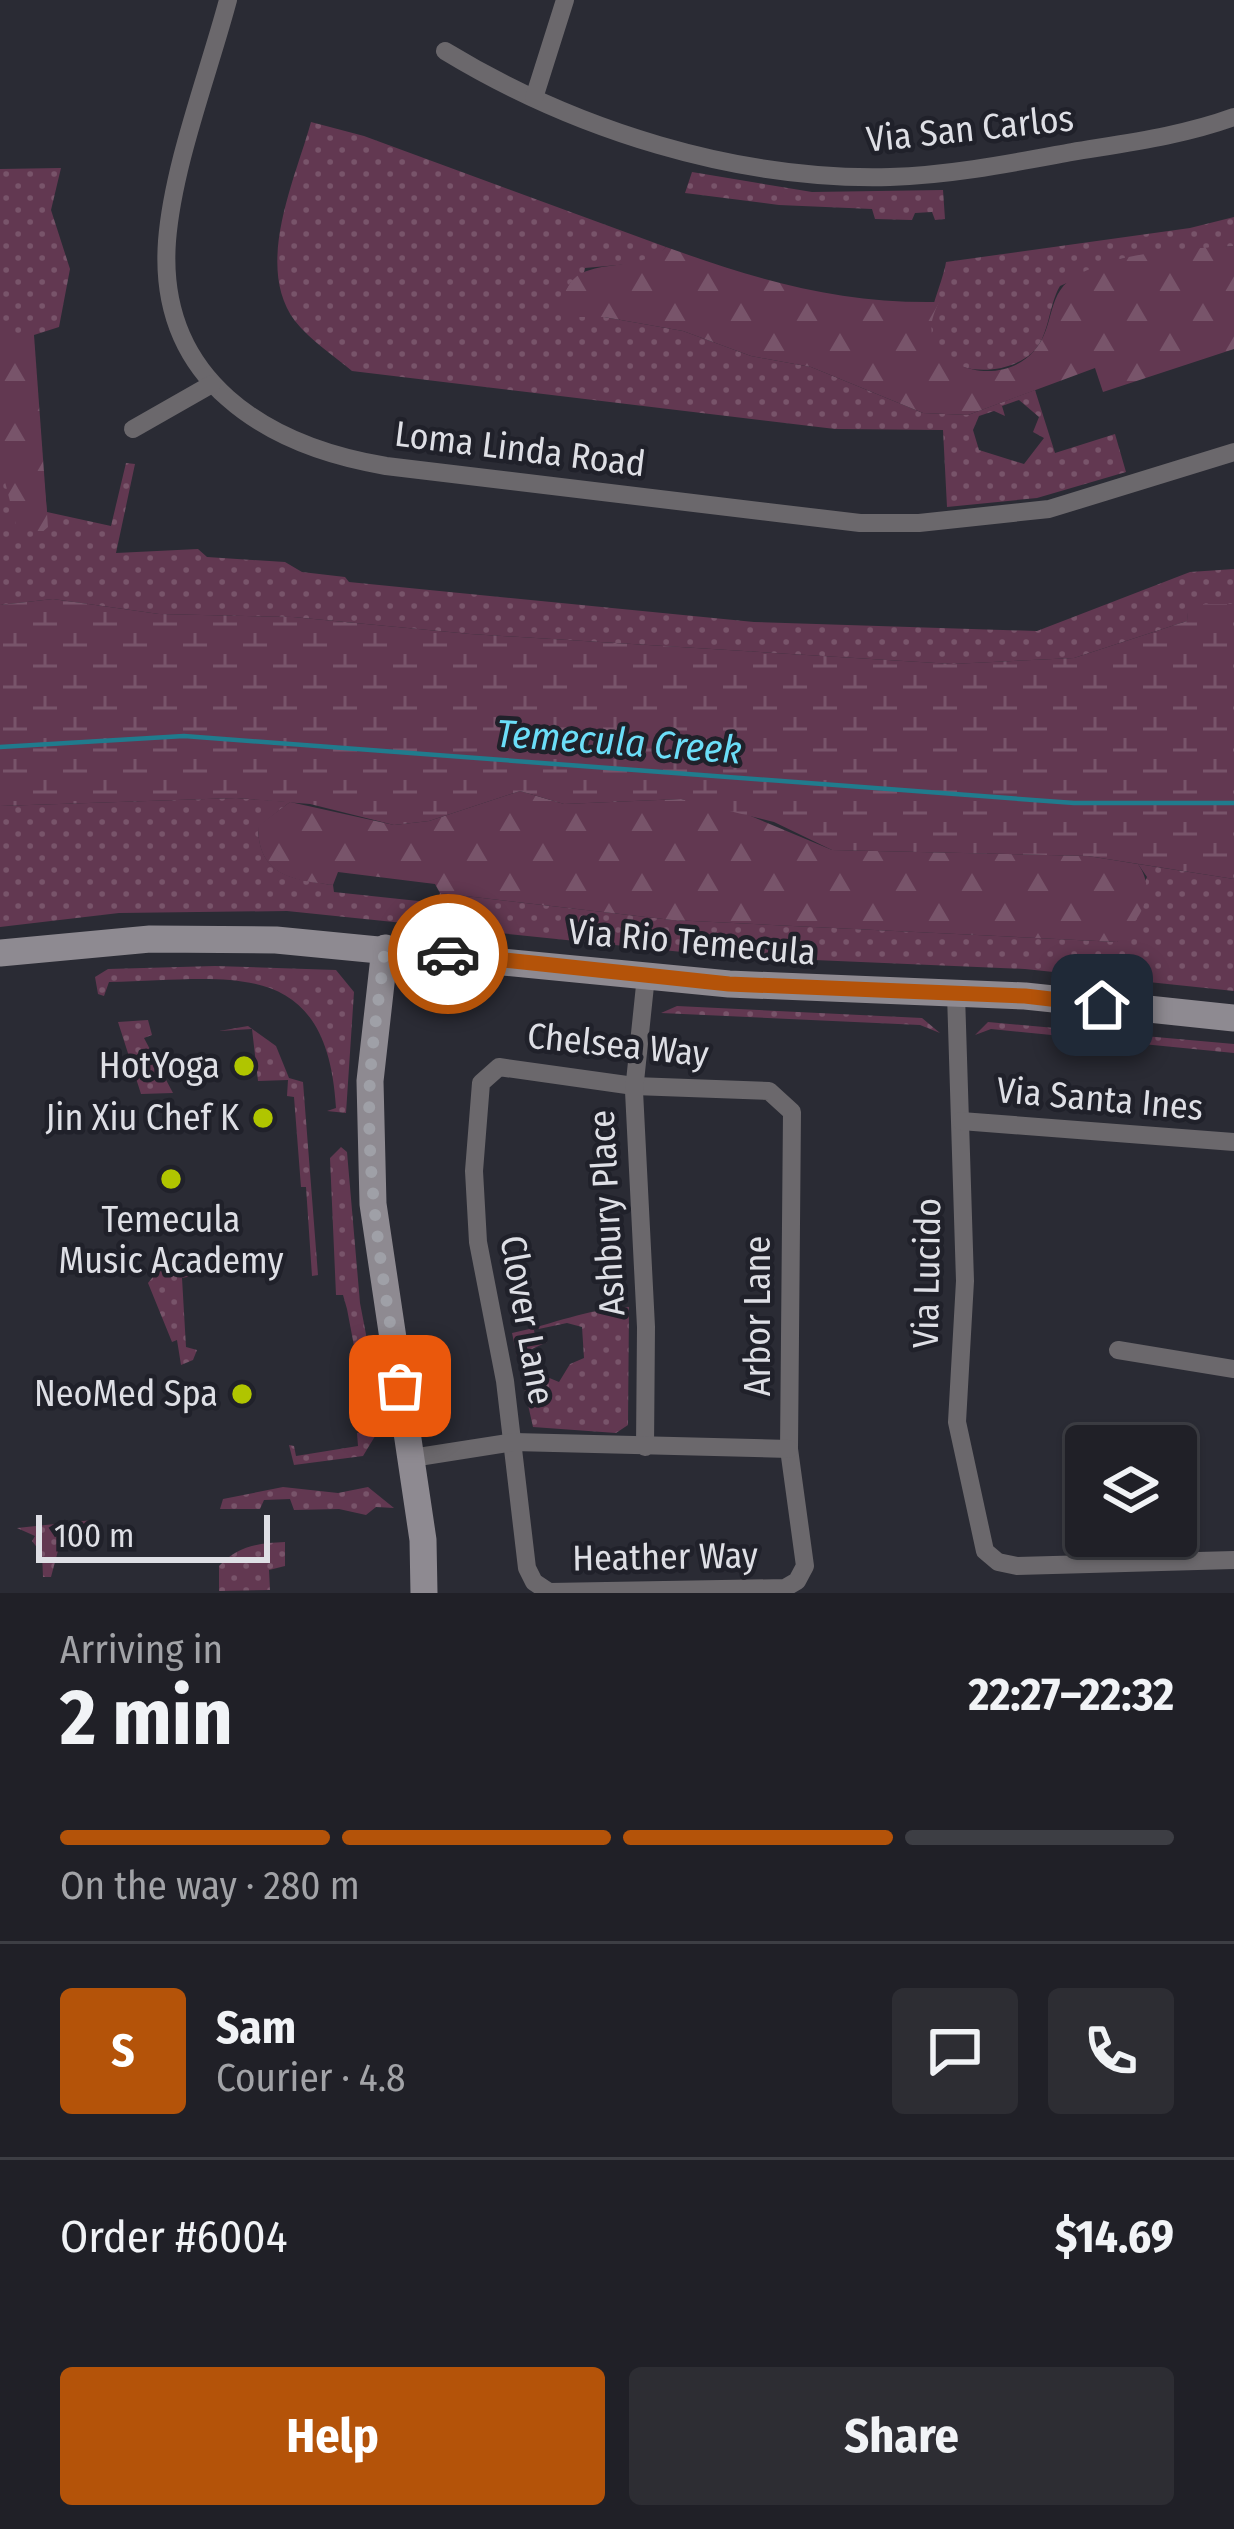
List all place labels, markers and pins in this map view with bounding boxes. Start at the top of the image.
pin [1051,954,1153,1056]
place label: HotYoga [99,1044,220,1088]
marker: HotYoga [231,1053,257,1079]
place label: Jin Xiu Chef K [46,1096,240,1140]
marker: Jin Xiu Chef K [250,1105,276,1131]
marker: Temecula Music Academy [158,1166,184,1192]
place label: Temecula Music Academy [59,1198,283,1283]
pin [349,1335,451,1437]
place label: NeoMed Spa [34,1372,218,1416]
marker: NeoMed Spa [229,1381,255,1407]

